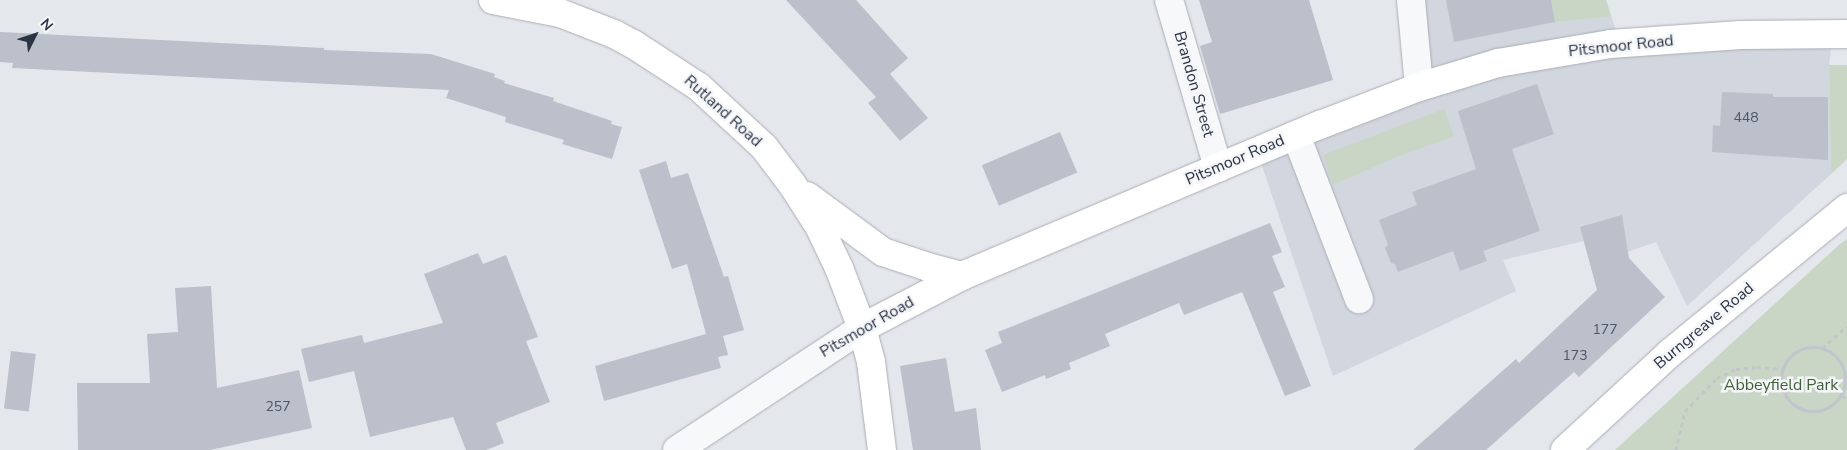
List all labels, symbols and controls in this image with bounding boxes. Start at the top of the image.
north arrow [10,10,60,60]
text: N [36,15,57,35]
street label: Brandon Street [1170,29,1218,139]
street label: Pitsmoor Road [1567,31,1675,61]
street label: Rutland Road [680,71,766,151]
house number: 448 [1733,110,1759,126]
street label: Pitsmoor Road [1183,131,1287,189]
street label: Burngreave Road [1650,279,1758,373]
street label: Pitsmoor Road [816,292,918,362]
house number: 177 [1592,322,1618,338]
house number: 173 [1562,348,1588,364]
park label: Abbeyfield Park [1724,375,1838,395]
house number: 257 [265,399,291,415]

